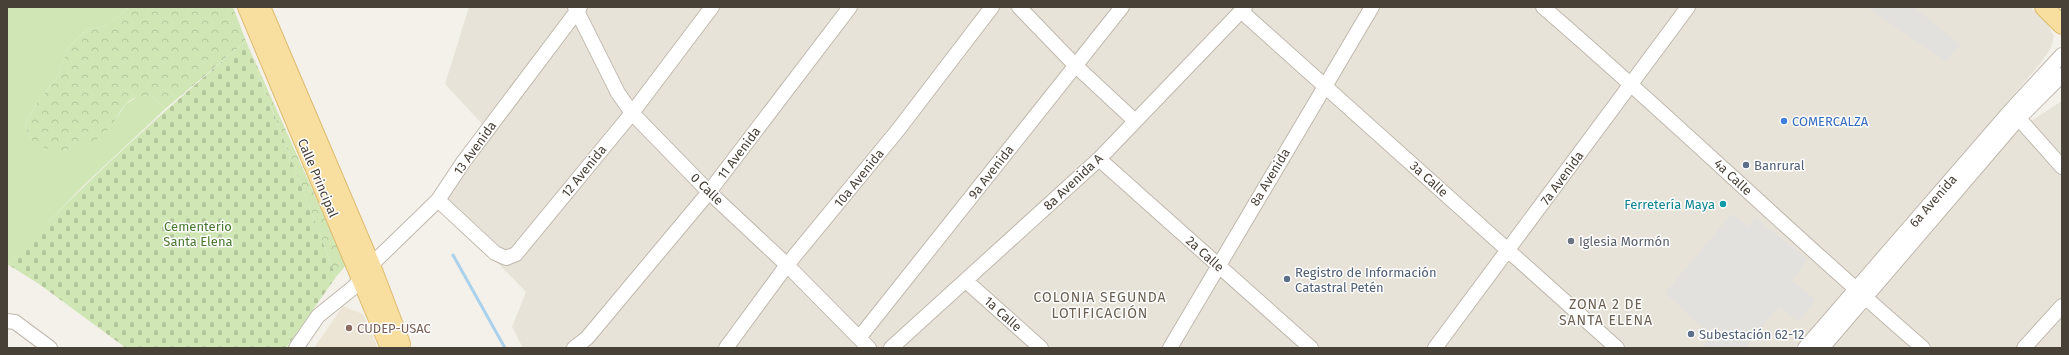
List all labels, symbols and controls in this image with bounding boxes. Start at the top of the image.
place label: COMERCALZA [1792,114,1869,129]
marker: COMERCALZA [1779,116,1789,126]
street label: 13 Avenida [451,118,499,178]
street label: 11 Avenida [714,124,764,182]
street label: Calle Principal [295,136,341,220]
street label: 12 Avenida [558,142,610,200]
street label: 9a Avenida [965,142,1017,202]
street label: 8a Avenida [1247,145,1293,209]
street label: 10a Avenida [831,146,887,210]
street label: 7a Avenida [1537,148,1587,208]
street label: 8a Avenida A [1040,150,1106,213]
street label: 4a Calle [1711,156,1755,198]
street label: 3a Calle [1407,158,1451,200]
place label: Banrural [1754,158,1805,173]
marker: Banrural [1741,160,1751,170]
street label: 0 Calle [688,170,726,208]
street label: 6a Avenida [1906,172,1960,230]
place label: Ferretería Maya [1624,197,1715,212]
marker: Ferretería Maya [1718,199,1728,209]
park label: Cementerio Santa Elena [163,219,233,249]
street label: 2a Calle [1183,233,1227,275]
place label: Iglesia Mormón [1579,234,1670,249]
marker: Iglesia Mormón [1566,236,1576,246]
place label: Registro de Información Catastral Petén [1295,265,1437,295]
marker: Registro de Información Catastral Petén [1282,274,1292,284]
district label: COLONIA SEGUNDA LOTIFICACIÓN [1033,289,1167,322]
street label: 1a Calle [981,293,1025,335]
district label: ZONA 2 DE SANTA ELENA [1559,296,1653,329]
place label: CUDEP-USAC [357,321,432,336]
marker: CUDEP-USAC [344,323,354,333]
place label: Subestación 62-12 [1699,327,1804,342]
marker: Subestación 62-12 [1686,329,1696,339]

